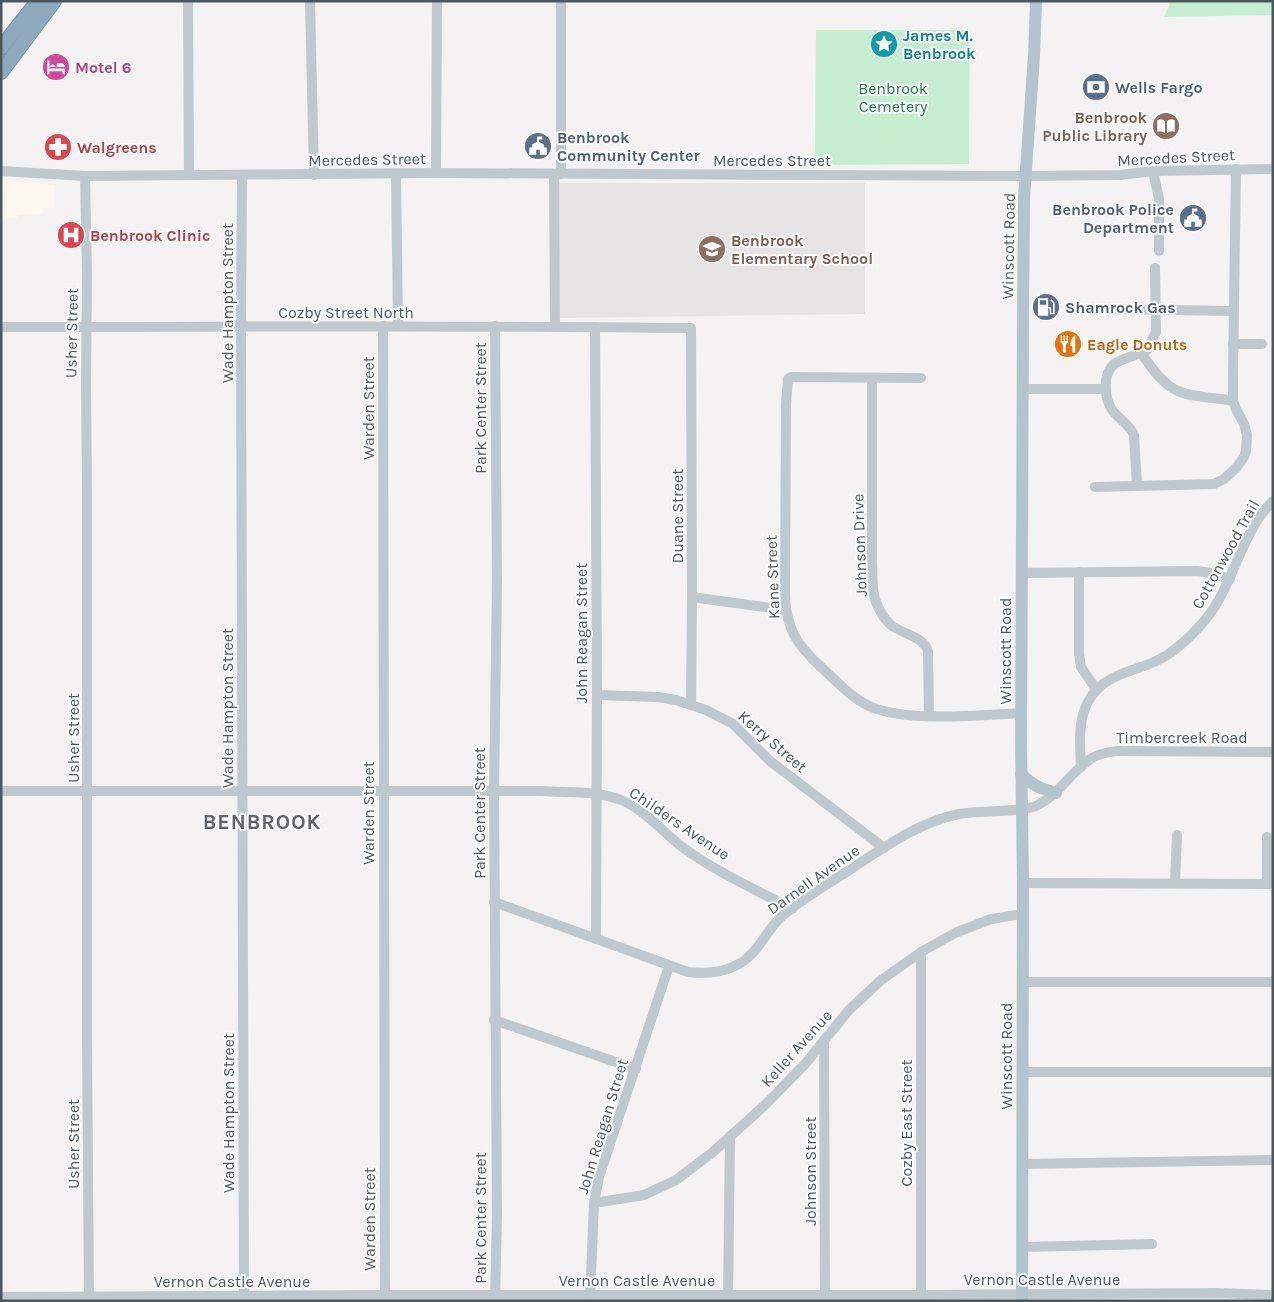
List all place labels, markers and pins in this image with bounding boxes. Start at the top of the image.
place label: James M. Benbrook [903,26,976,63]
place icon: James M. Benbrook [869,29,899,59]
hotel icon: Motel 6 [41,52,71,82]
place label: Motel 6 [75,58,131,77]
bank icon: Wells Fargo [1081,72,1111,102]
place label: Wells Fargo [1115,78,1202,97]
place label: Benbrook Public Library [1042,108,1148,145]
library icon: Benbrook Public Library [1151,111,1181,141]
place label: Benbrook Community Center [557,128,701,165]
public building icon: Benbrook Community Center [523,131,553,161]
pharmacy icon: Walgreens [43,132,73,162]
place label: Walgreens [77,138,157,157]
place label: Benbrook Police Department [1052,200,1174,237]
public building icon: Benbrook Police Department [1178,203,1208,233]
hospital icon: Benbrook Clinic [56,220,86,250]
place label: Benbrook Clinic [90,226,211,245]
place label: Benbrook Elementary School [731,231,873,268]
school or university icon: Benbrook Elementary School [697,234,727,264]
fuel station icon: Shamrock Gas [1031,292,1061,322]
place label: Shamrock Gas [1065,298,1176,317]
restaurant icon: Eagle Donuts [1053,329,1083,359]
place label: Eagle Donuts [1087,335,1187,354]

